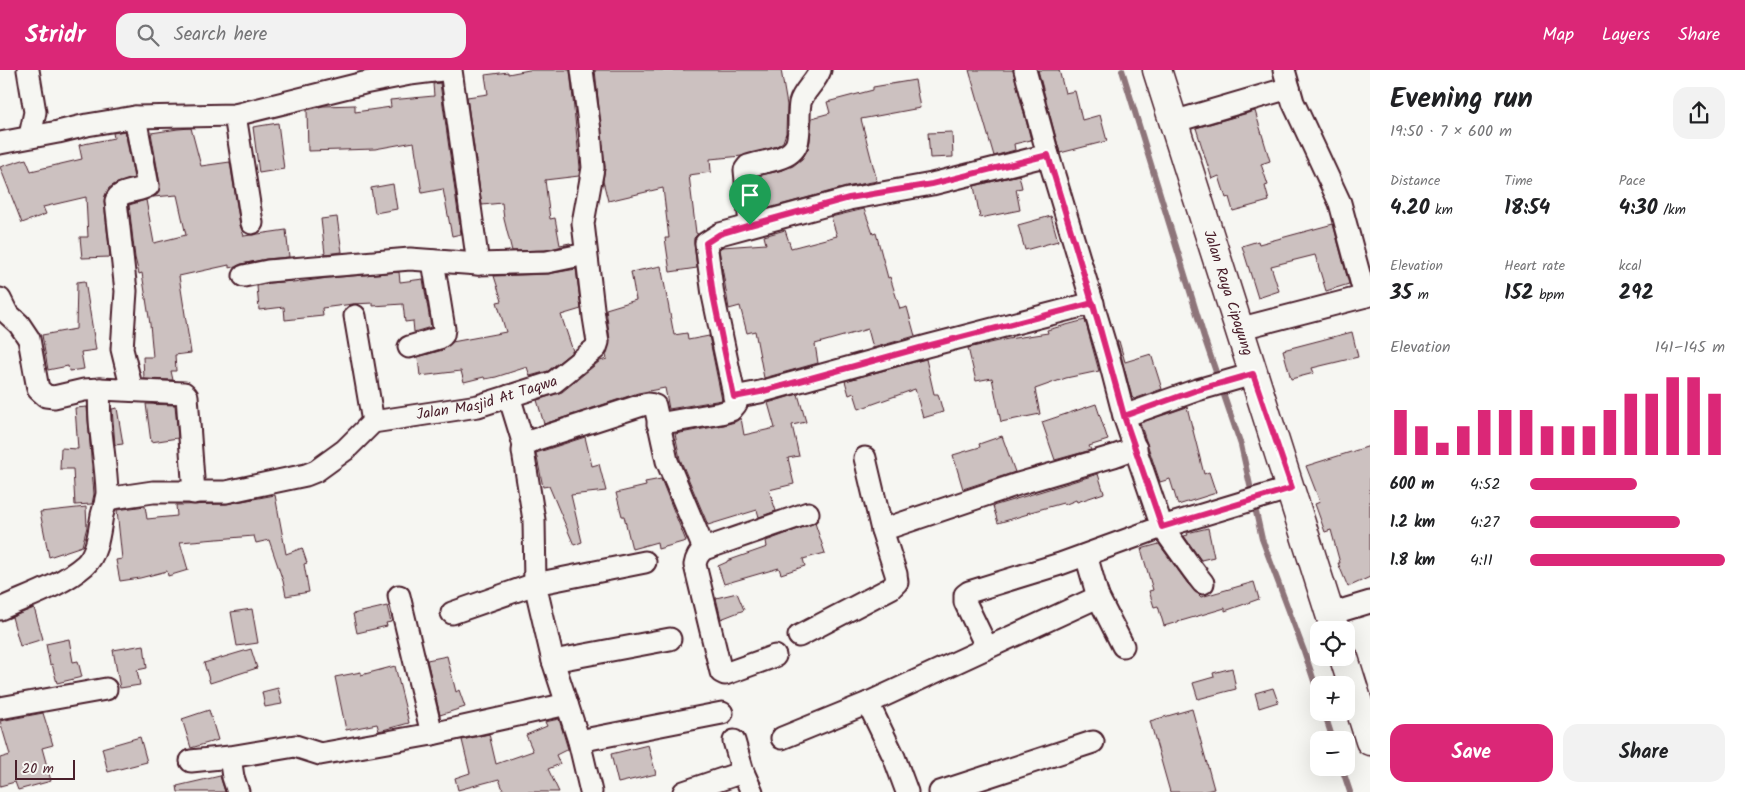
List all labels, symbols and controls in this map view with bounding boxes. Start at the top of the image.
search box [116,13,466,58]
text: Stridr [25,16,86,55]
text: Search here [174,20,267,50]
icon: search [134,21,162,49]
text: Map [1543,21,1574,50]
text: Layers [1602,21,1650,50]
text: Share [1678,21,1720,50]
text: Evening run [1390,77,1533,122]
button: share [1673,87,1725,139]
text: 19:50 · 7 × 600 m [1390,119,1512,144]
text: Distance [1390,170,1440,192]
text: Time [1504,170,1533,192]
text: Pace [1619,170,1645,192]
pin [729,174,771,225]
icon: arrive [736,181,764,209]
text: 4.20 [1390,192,1429,225]
text: 18:54 [1504,192,1550,225]
text: 4:30 [1619,192,1658,225]
text: km [1429,199,1453,221]
text: /km [1658,199,1686,221]
street label: Jalan Raya Cipayung [1196,227,1259,359]
text: Elevation [1390,255,1443,277]
text: Heart rate [1504,255,1565,277]
text: kcal [1619,255,1641,277]
text: 35 [1390,277,1412,310]
text: 152 [1504,277,1534,310]
text: 292 [1619,277,1654,310]
text: m [1412,284,1429,306]
text: bpm [1534,284,1564,306]
text: Elevation [1390,335,1451,360]
text: 141–145 m [1655,335,1725,360]
street label: Jalan Masjid At Taqwa [415,370,561,427]
text: 600 m [1390,472,1434,497]
text: 4:52 [1470,472,1501,497]
text: 1.2 km [1390,510,1435,535]
text: 4:27 [1470,510,1499,535]
text: 1.8 km [1390,548,1435,573]
text: 4:11 [1470,548,1493,573]
map controls [1310,621,1355,776]
button: locate [1310,621,1355,666]
button: + [1310,676,1355,721]
button: Save [1390,724,1553,782]
button: Share [1563,724,1725,782]
button: − [1310,731,1355,776]
scale bar [15,757,75,780]
text: 20 m [22,758,54,780]

